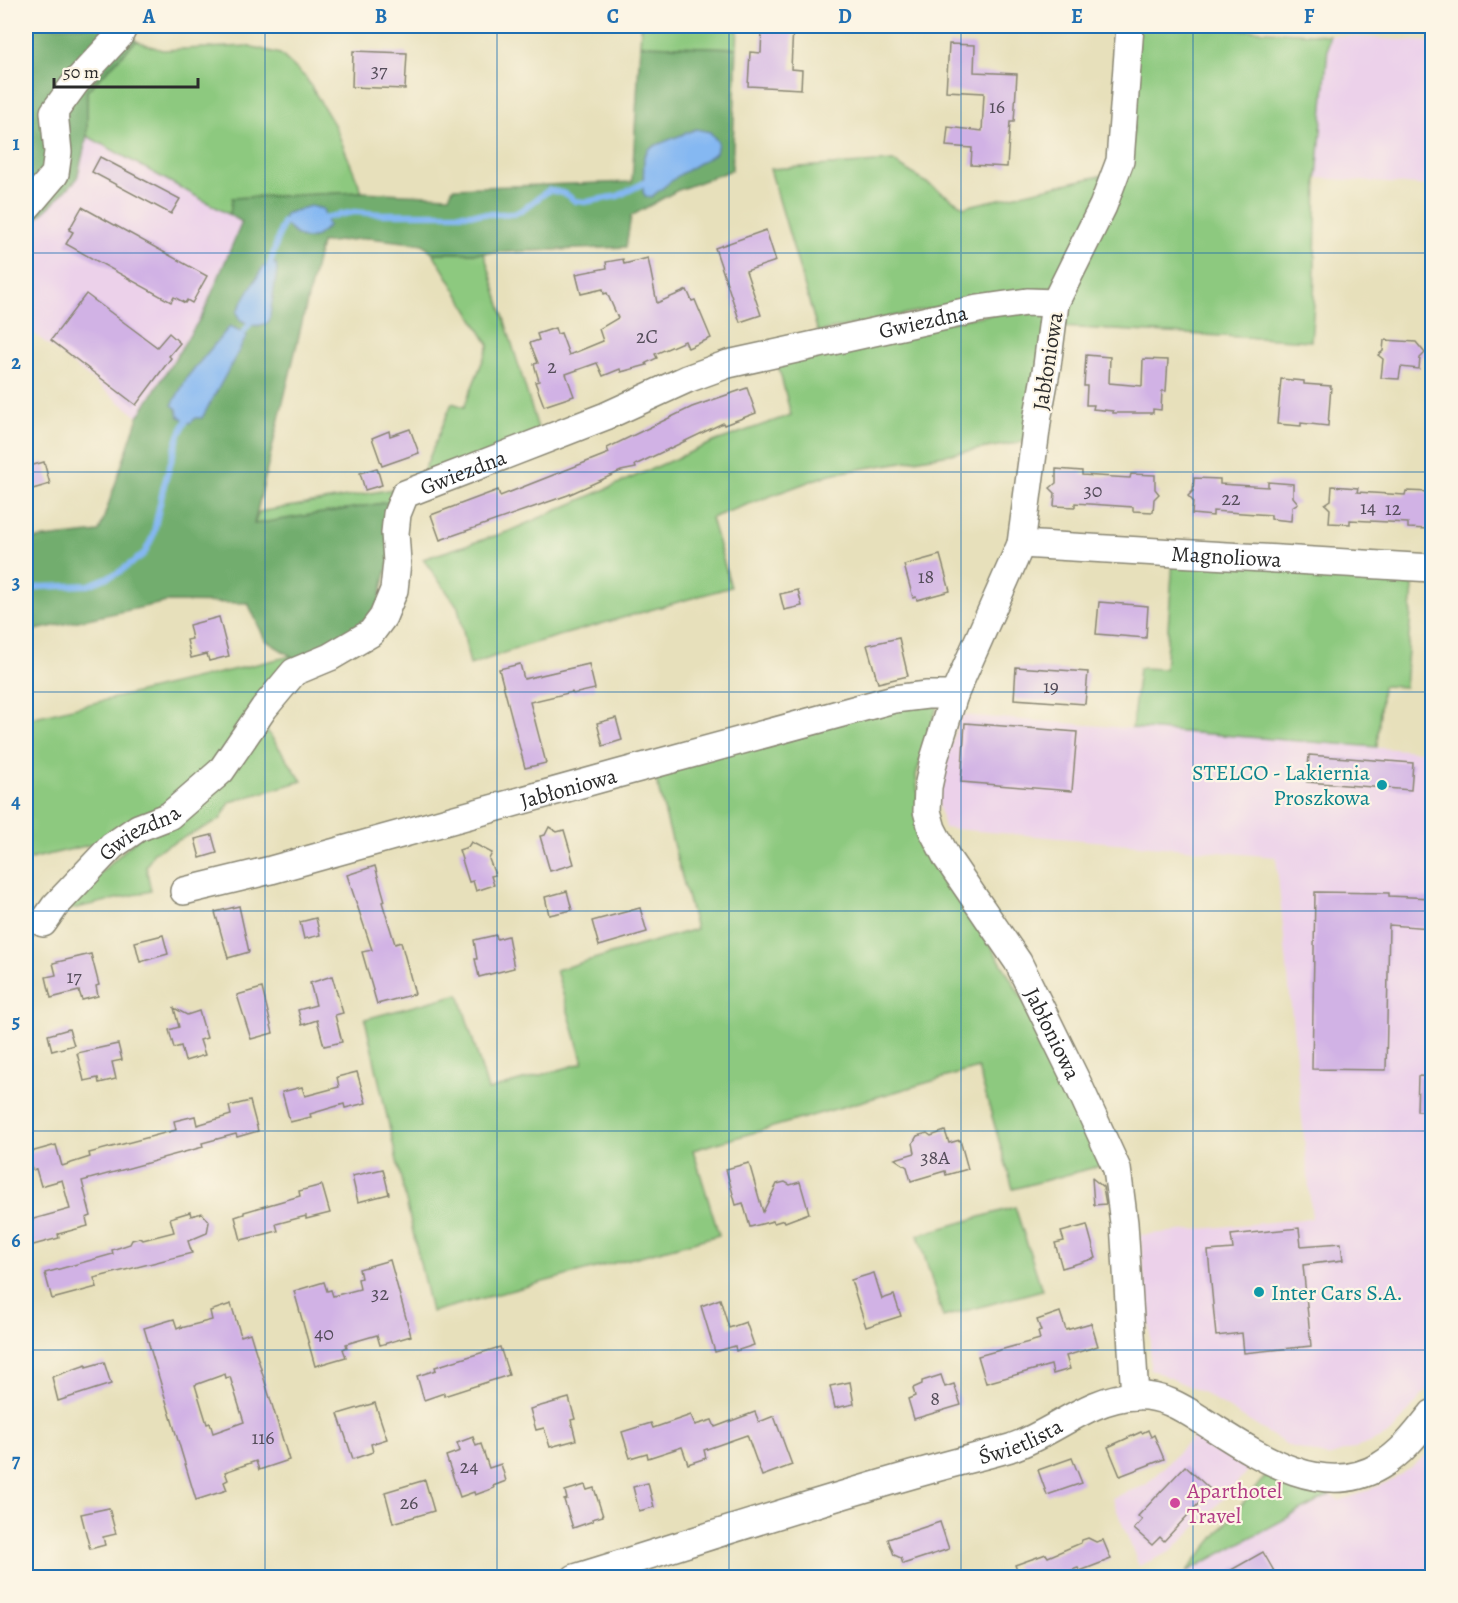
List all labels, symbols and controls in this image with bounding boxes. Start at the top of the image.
text: A [142,3,156,30]
text: B [375,3,387,30]
text: C [607,3,619,30]
text: D [838,3,852,30]
text: E [1071,3,1083,30]
text: F [1304,3,1315,30]
scale bar [54,51,198,89]
house number: 37 [371,57,388,84]
text: 50 m [63,60,99,84]
house number: 16 [989,93,1005,120]
text: 1 [12,130,20,157]
street label: Gwiezdna [876,298,971,346]
street label: Jabłoniowa [1025,309,1071,412]
house number: 2C [636,323,658,350]
text: 2 [11,349,21,376]
house number: 2 [547,353,557,380]
street label: Gwiezdna [416,442,511,503]
house number: 30 [1084,477,1102,504]
house number: 22 [1222,485,1241,512]
house number: 14 [1360,494,1376,521]
house number: 12 [1385,495,1402,522]
street label: Magnoliowa [1171,539,1283,575]
house number: 18 [918,563,934,590]
text: 3 [12,569,20,596]
house number: 19 [1043,673,1059,700]
place label: STELCO - Lakiernia Proszkowa [1192,758,1371,813]
street label: Jabłoniowa [517,761,621,816]
marker: STELCO - Lakiernia Proszkowa [1375,778,1389,792]
text: 4 [11,788,21,815]
street label: Gwiezdna [92,798,188,868]
house number: 17 [66,963,82,990]
street label: Jabłoniowa [1017,983,1088,1086]
text: 5 [12,1008,20,1035]
house number: 38A [920,1144,950,1171]
text: 6 [11,1227,21,1254]
place label: Inter Cars S.A. [1271,1278,1403,1308]
house number: 32 [371,1280,389,1307]
marker: Inter Cars S.A. [1252,1285,1266,1299]
house number: 40 [314,1320,334,1347]
house number: 8 [930,1385,940,1412]
street label: Świetlista [975,1411,1069,1472]
house number: 116 [252,1424,274,1451]
text: 7 [12,1447,21,1474]
house number: 24 [460,1453,478,1480]
place label: Aparthotel Travel [1186,1476,1282,1531]
house number: 26 [400,1489,418,1516]
marker: Aparthotel Travel [1168,1496,1182,1510]

